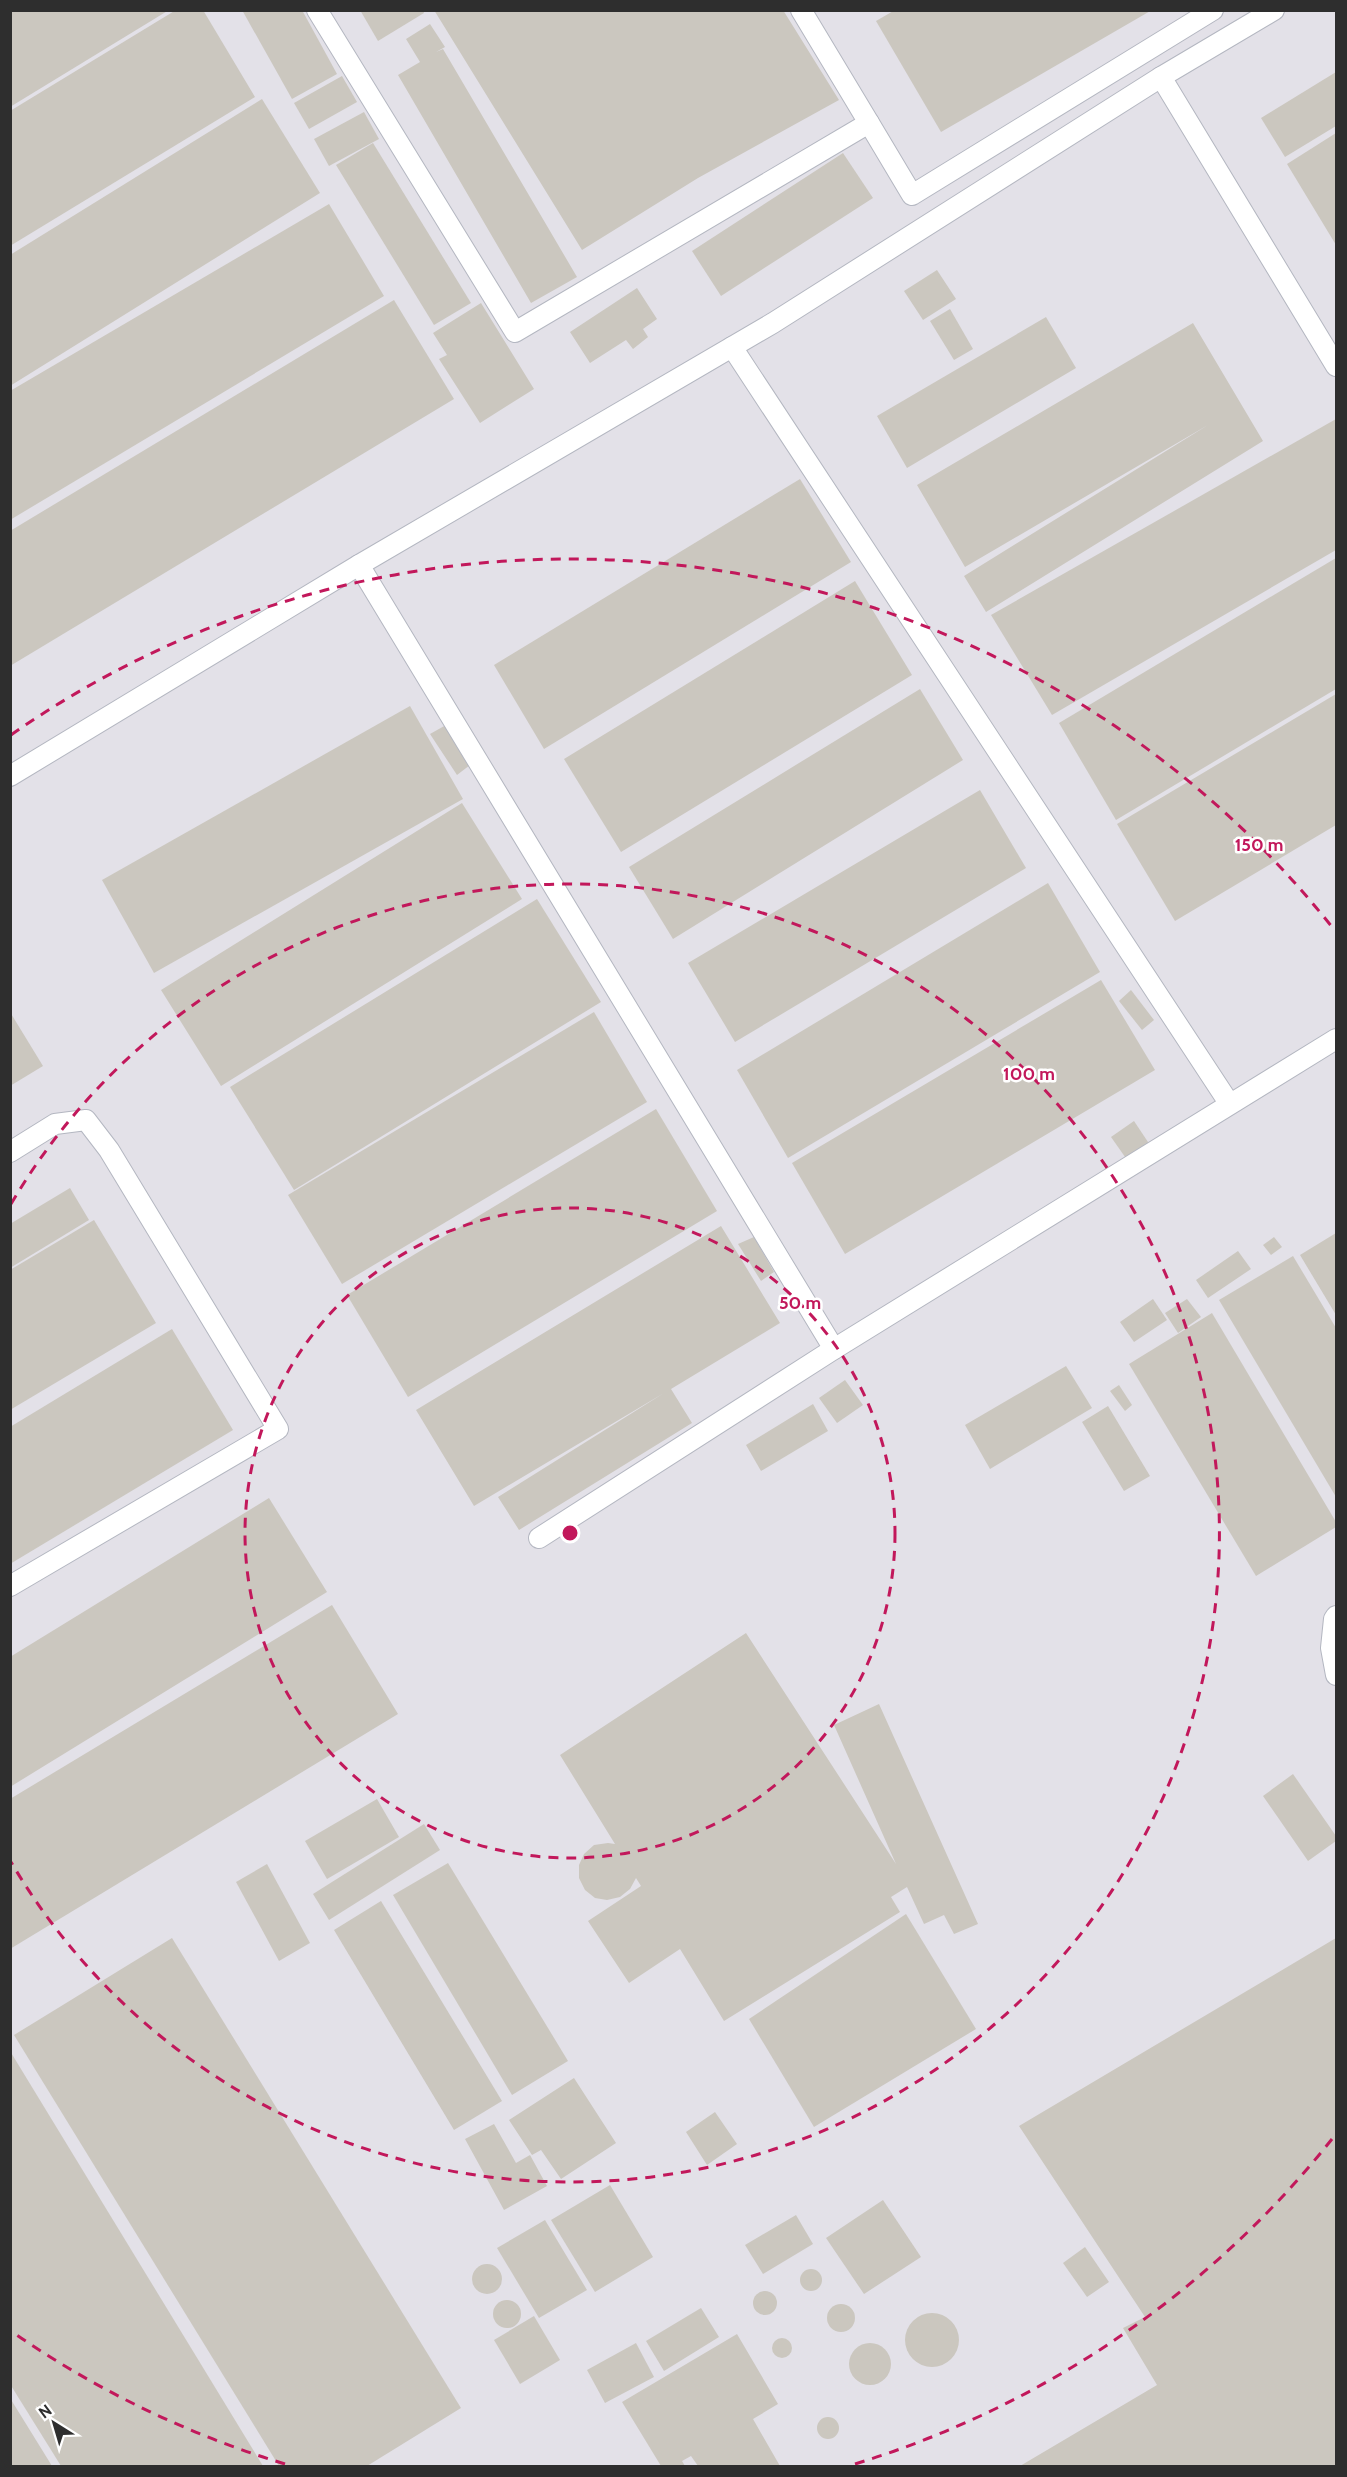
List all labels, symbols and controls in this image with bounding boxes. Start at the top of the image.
text: 150 m [1235,834,1283,856]
text: 100 m [1003,1063,1055,1085]
text: 50 m [779,1292,821,1314]
centre of rings [560,1523,580,1543]
north arrow [24,2393,84,2453]
text: N [35,2400,56,2422]

